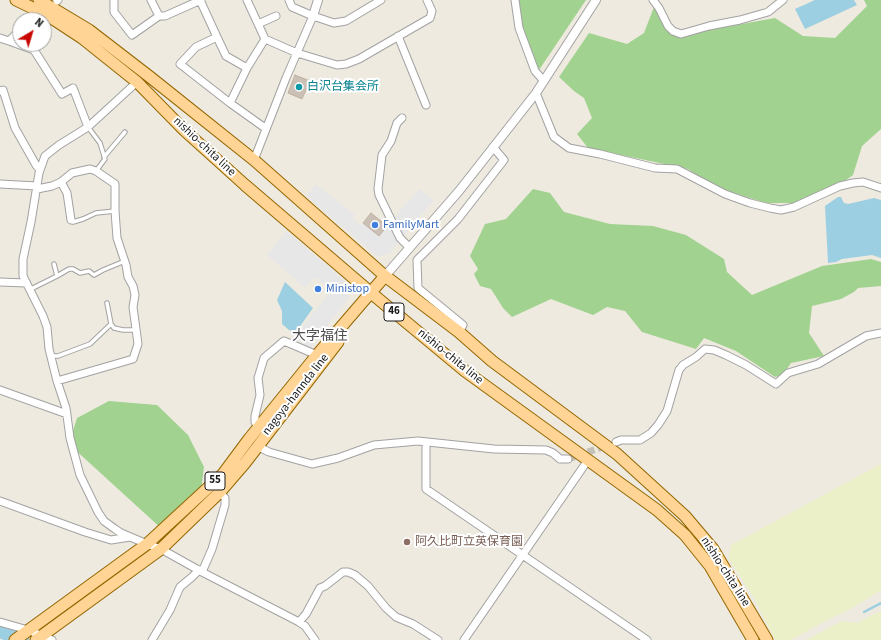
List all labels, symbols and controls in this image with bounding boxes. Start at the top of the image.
north arrow [12,12,52,52]
text: N [32,15,47,31]
place label: 白沢台集会所 [307,80,379,94]
marker: 白沢台集会所 [294,82,304,92]
street label: nishio-chita line [170,114,238,180]
place label: FamilyMart [383,218,439,232]
marker: FamilyMart [370,220,380,230]
place label: Ministop [326,282,369,296]
marker: Ministop [313,284,323,294]
road number: 46 [384,303,404,321]
street label: nishio-chita line [414,326,486,388]
district label: 大字福住 [292,329,348,345]
street label: nagoya-hannda line [260,351,332,439]
road number: 55 [205,472,225,490]
place label: 阿久比町立英保育園 [415,535,523,549]
street label: nishio-chita line [697,535,753,609]
marker: 阿久比町立英保育園 [402,537,412,547]

